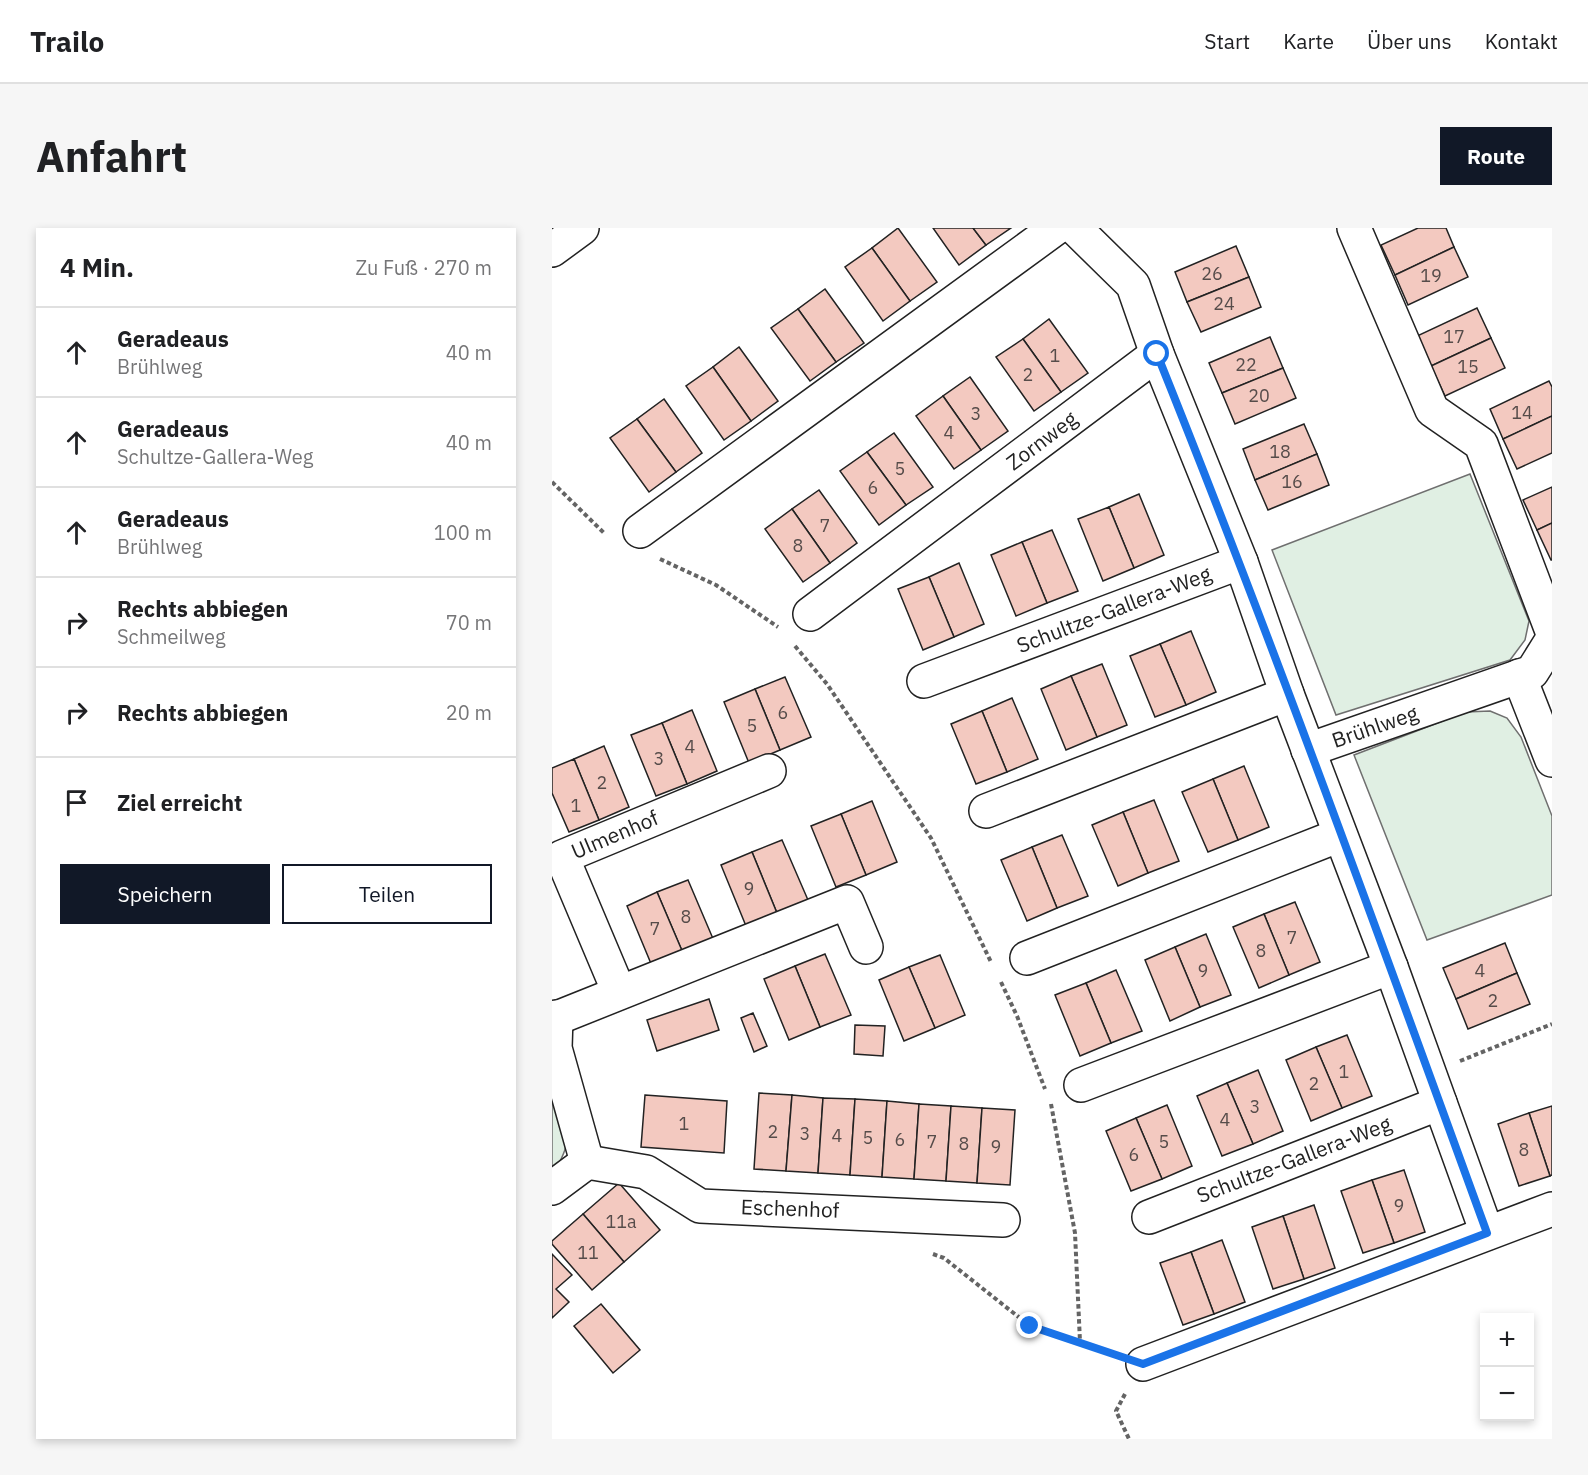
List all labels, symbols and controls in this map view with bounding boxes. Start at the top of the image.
text: Trailo [30,23,104,60]
text: Start [1204,27,1250,55]
text: Karte [1283,27,1334,55]
text: Über uns [1367,27,1452,55]
text: Kontakt [1485,27,1558,55]
button: Route [1440,127,1552,185]
text: Anfahrt [36,129,187,184]
text: 4 Min. [60,250,134,284]
text: Zu Fuß · 270 m [355,254,492,281]
house number: 26 [1201,262,1223,285]
house number: 19 [1420,264,1442,287]
house number: 24 [1213,292,1235,315]
text: Geradeaus [117,324,229,353]
house number: 17 [1443,325,1465,348]
icon: ahead [60,336,93,369]
text: 40 m [446,339,492,366]
route start [1143,340,1169,366]
house number: 1 [1050,344,1060,367]
text: Brühlweg [117,353,202,380]
house number: 22 [1235,353,1257,376]
house number: 15 [1457,355,1479,378]
house number: 2 [1023,363,1033,386]
house number: 20 [1248,384,1270,407]
house number: 14 [1511,401,1533,424]
house number: 3 [971,402,981,425]
street label: Zornweg [1000,404,1083,476]
text: Geradeaus [117,414,229,443]
house number: 4 [944,421,955,444]
icon: ahead [60,426,93,459]
text: 40 m [446,429,492,456]
house number: 18 [1269,440,1291,463]
text: Schultze-Gallera-Weg [117,443,313,470]
house number: 5 [895,457,905,480]
house number: 16 [1281,470,1303,493]
house number: 6 [868,476,878,499]
text: Geradeaus [117,504,229,533]
house number: 7 [820,514,830,537]
icon: ahead [60,516,93,549]
text: 100 m [434,519,492,546]
text: Brühlweg [117,533,202,560]
house number: 8 [793,534,803,557]
street label: Schultze-Gallera-Weg [1012,559,1215,659]
text: Rechts abbiegen [117,594,288,623]
icon: right [60,606,93,639]
text: 70 m [446,609,492,636]
text: Schmeilweg [117,623,226,650]
icon: right [60,696,93,729]
text: Rechts abbiegen [117,698,288,727]
street label: Brühlweg [1328,698,1422,754]
text: 20 m [446,699,492,726]
house number: 6 [778,701,788,724]
house number: 5 [747,714,757,737]
house number: 4 [685,735,696,758]
house number: 3 [654,747,664,770]
house number: 2 [597,771,607,794]
icon: arrive [60,786,93,819]
text: Ziel erreicht [117,788,242,817]
house number: 1 [571,794,581,817]
street label: Ulmenhof [567,803,663,865]
button: Speichern [60,864,270,924]
button: Teilen [282,864,492,924]
house number: 9 [744,877,754,900]
house number: 8 [681,905,691,928]
house number: 7 [650,917,660,940]
house number: 7 [1287,926,1297,949]
house number: 8 [1256,939,1266,962]
house number: 9 [1198,959,1208,982]
house number: 4 [1475,959,1486,982]
house number: 2 [1488,989,1498,1012]
house number: 1 [1339,1060,1349,1083]
house number: 2 [1309,1072,1319,1095]
house number: 3 [1250,1095,1260,1118]
house number: 4 [1220,1108,1231,1131]
street label: Schultze-Gallera-Weg [1192,1109,1395,1209]
house number: 1 [679,1112,689,1135]
house number: 2 [768,1120,778,1143]
house number: 3 [800,1122,810,1145]
house number: 4 [832,1124,843,1147]
house number: 5 [863,1126,873,1149]
house number: 6 [895,1128,905,1151]
house number: 7 [927,1130,937,1153]
house number: 5 [1159,1130,1169,1153]
house number: 8 [959,1132,969,1155]
house number: 9 [991,1135,1001,1158]
house number: 8 [1519,1138,1529,1161]
house number: 6 [1129,1143,1139,1166]
street label: Eschenhof [740,1192,840,1224]
house number: 9 [1394,1194,1404,1217]
house number: 11a [605,1210,637,1233]
house number: 11 [577,1241,599,1264]
route end [1016,1312,1042,1338]
map controls [1480,1313,1534,1421]
button: + [1480,1313,1534,1367]
button: − [1480,1367,1534,1421]

